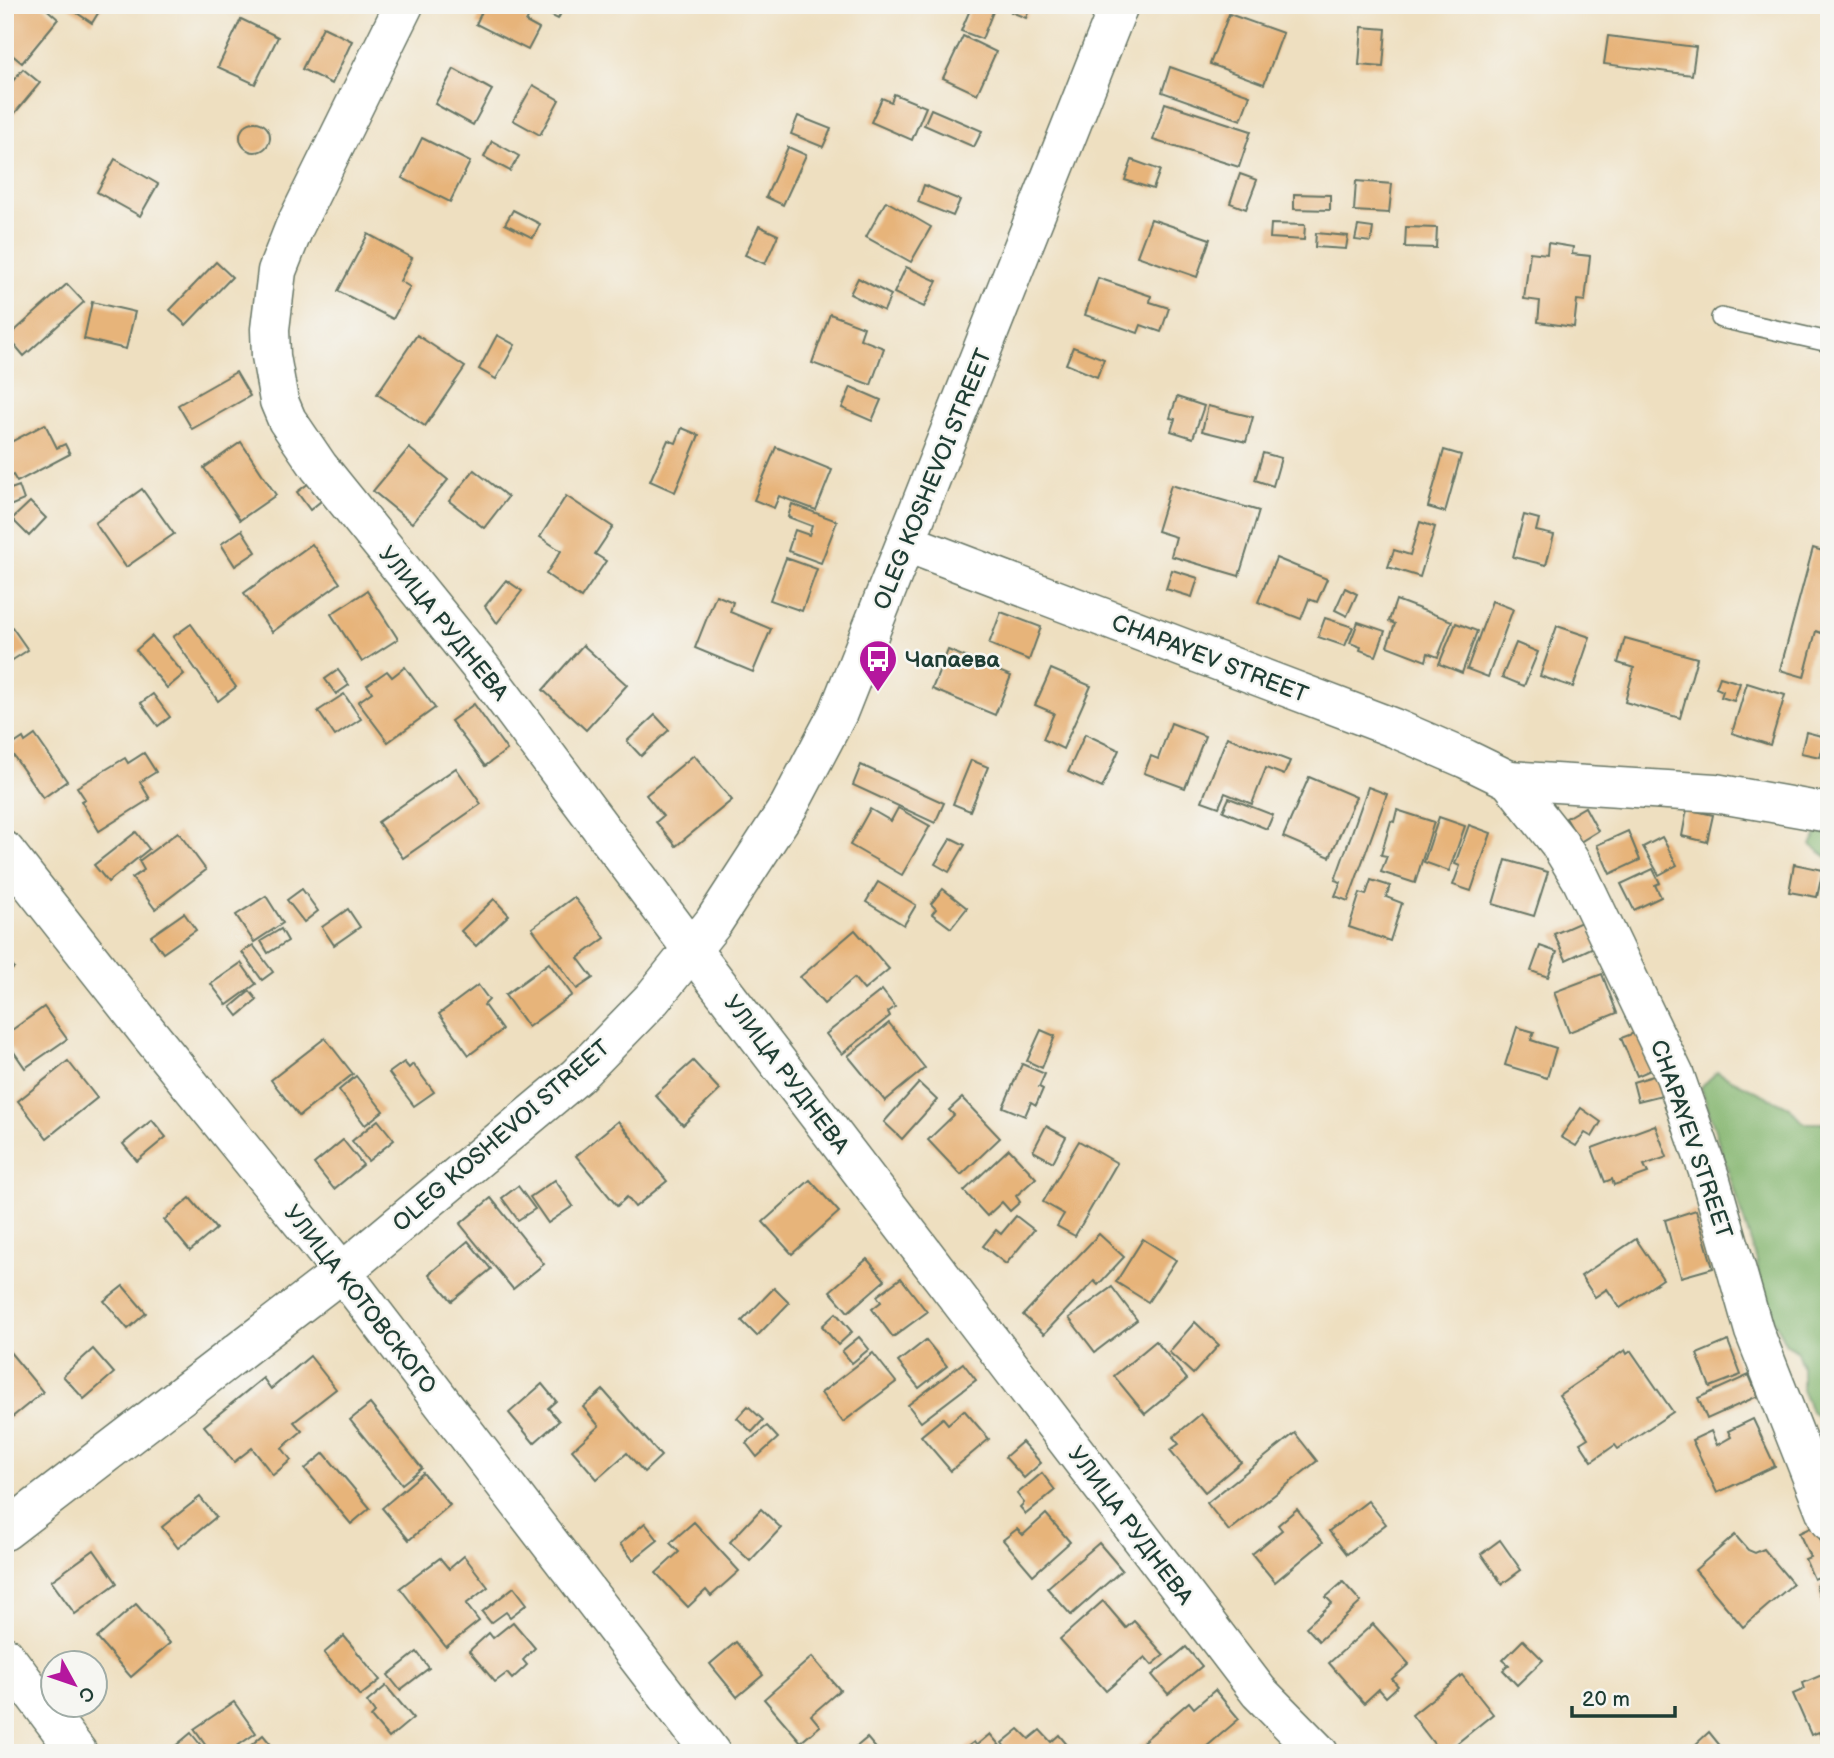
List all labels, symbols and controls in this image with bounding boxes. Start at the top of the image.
street label: OLEG KOSHEVOI STREET [868,345,998,614]
street label: УЛИЦА РУДНЕВА [372,541,514,707]
street label: CHAPAYEV STREET [1107,609,1312,709]
bus stop icon: Чапаева [857,638,899,693]
place label: Чапаева [905,646,1000,674]
street label: УЛИЦА РУДНЕВА [718,990,855,1159]
street label: OLEG KOSHEVOI STREET [387,1034,616,1238]
street label: CHAPAYEV STREET [1644,1036,1738,1243]
street label: УЛИЦА КОТОВСКОГО [278,1200,443,1400]
street label: УЛИЦА РУДНЕВА [1062,1441,1199,1610]
north arrow [38,1650,108,1720]
scale bar [1572,1674,1675,1718]
text: С [73,1682,99,1706]
text: 20 m [1582,1687,1630,1712]

